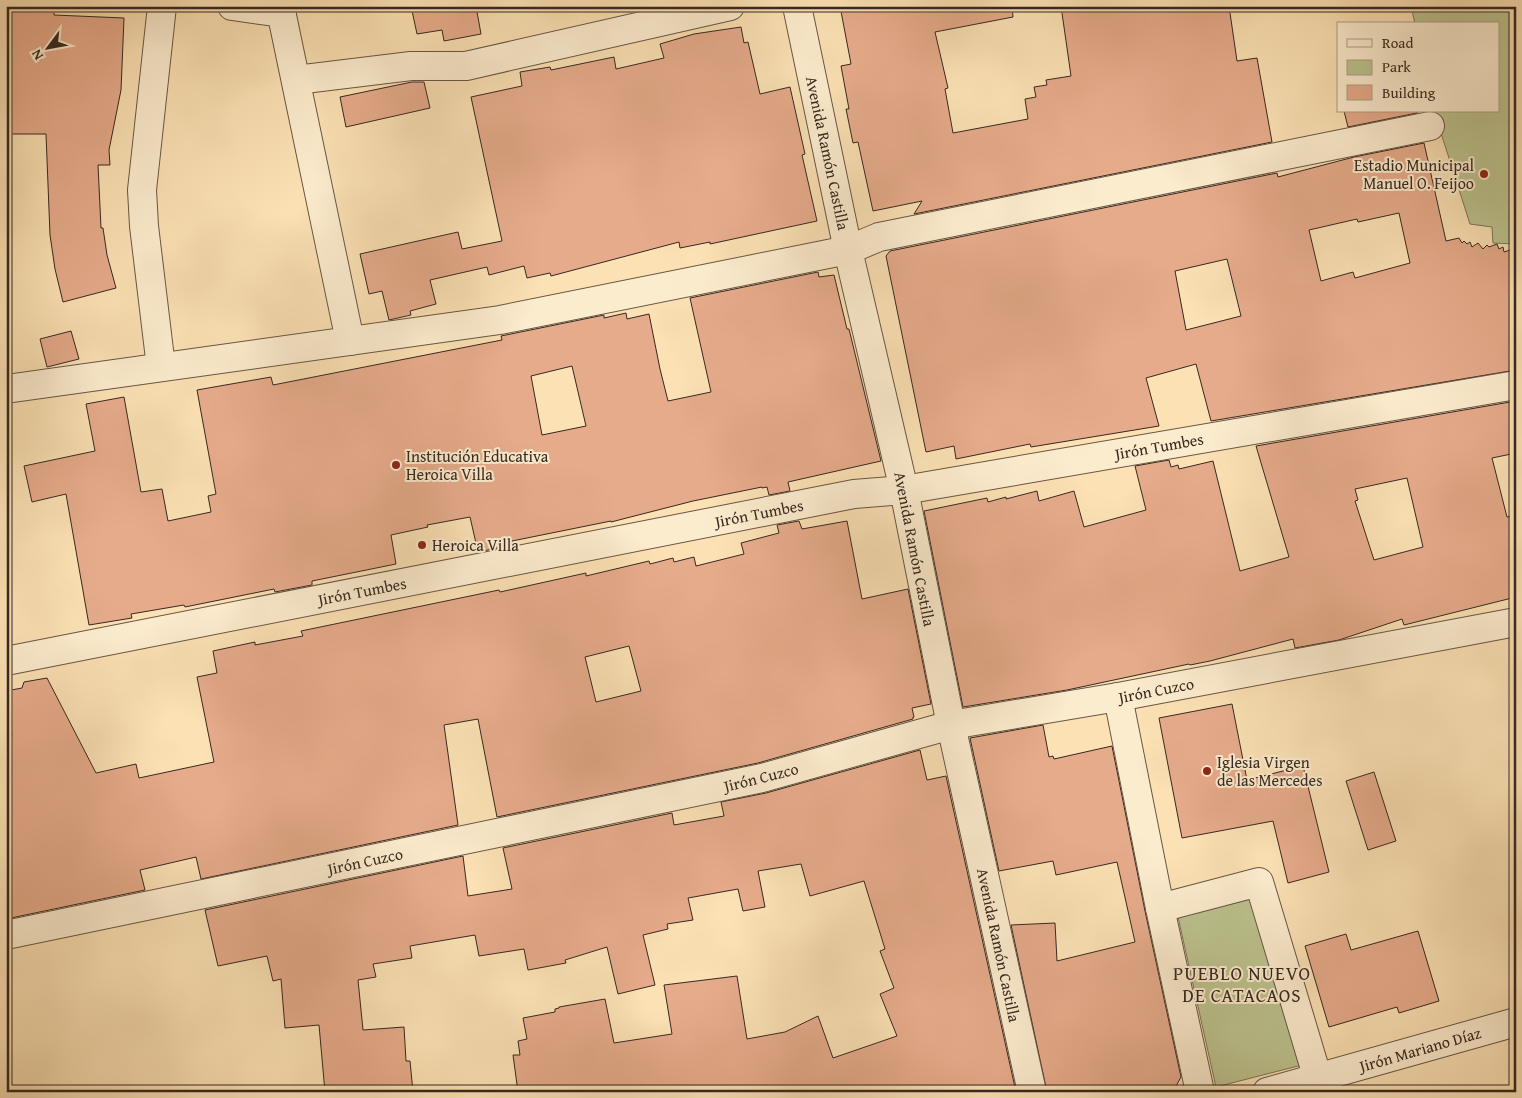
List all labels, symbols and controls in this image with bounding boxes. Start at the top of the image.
north arrow [22,22,72,72]
legend [1337,22,1500,112]
text: Road [1382,32,1413,53]
text: N [26,45,48,64]
text: Park [1382,56,1411,77]
street label: Avenida Ramón Castilla [800,74,856,233]
text: Building [1382,82,1436,103]
place label: Estadio Municipal Manuel O. Feijoo [1354,153,1475,195]
marker: Estadio Municipal Manuel O. Feijoo [1478,168,1490,180]
street label: Jirón Tumbes [1111,426,1205,466]
place label: Institución Educativa Heroica Villa [406,444,549,486]
marker: Institución Educativa Heroica Villa [390,459,402,471]
street label: Avenida Ramón Castilla [888,470,942,629]
street label: Jirón Tumbes [711,493,805,534]
place label: Heroica Villa [432,533,519,557]
marker: Heroica Villa [416,539,428,551]
street label: Jirón Tumbes [314,571,408,612]
street label: Jirón Cuzco [1114,671,1196,709]
place label: Iglesia Virgen de las Mercedes [1217,750,1322,792]
street label: Jirón Cuzco [719,756,801,798]
marker: Iglesia Virgen de las Mercedes [1201,765,1213,777]
street label: Jirón Cuzco [323,841,405,881]
street label: Avenida Ramón Castilla [971,866,1027,1025]
district label: PUEBLO NUEVO DE CATACAOS [1173,959,1311,1009]
street label: Jirón Mariano Díaz [1354,1020,1484,1078]

